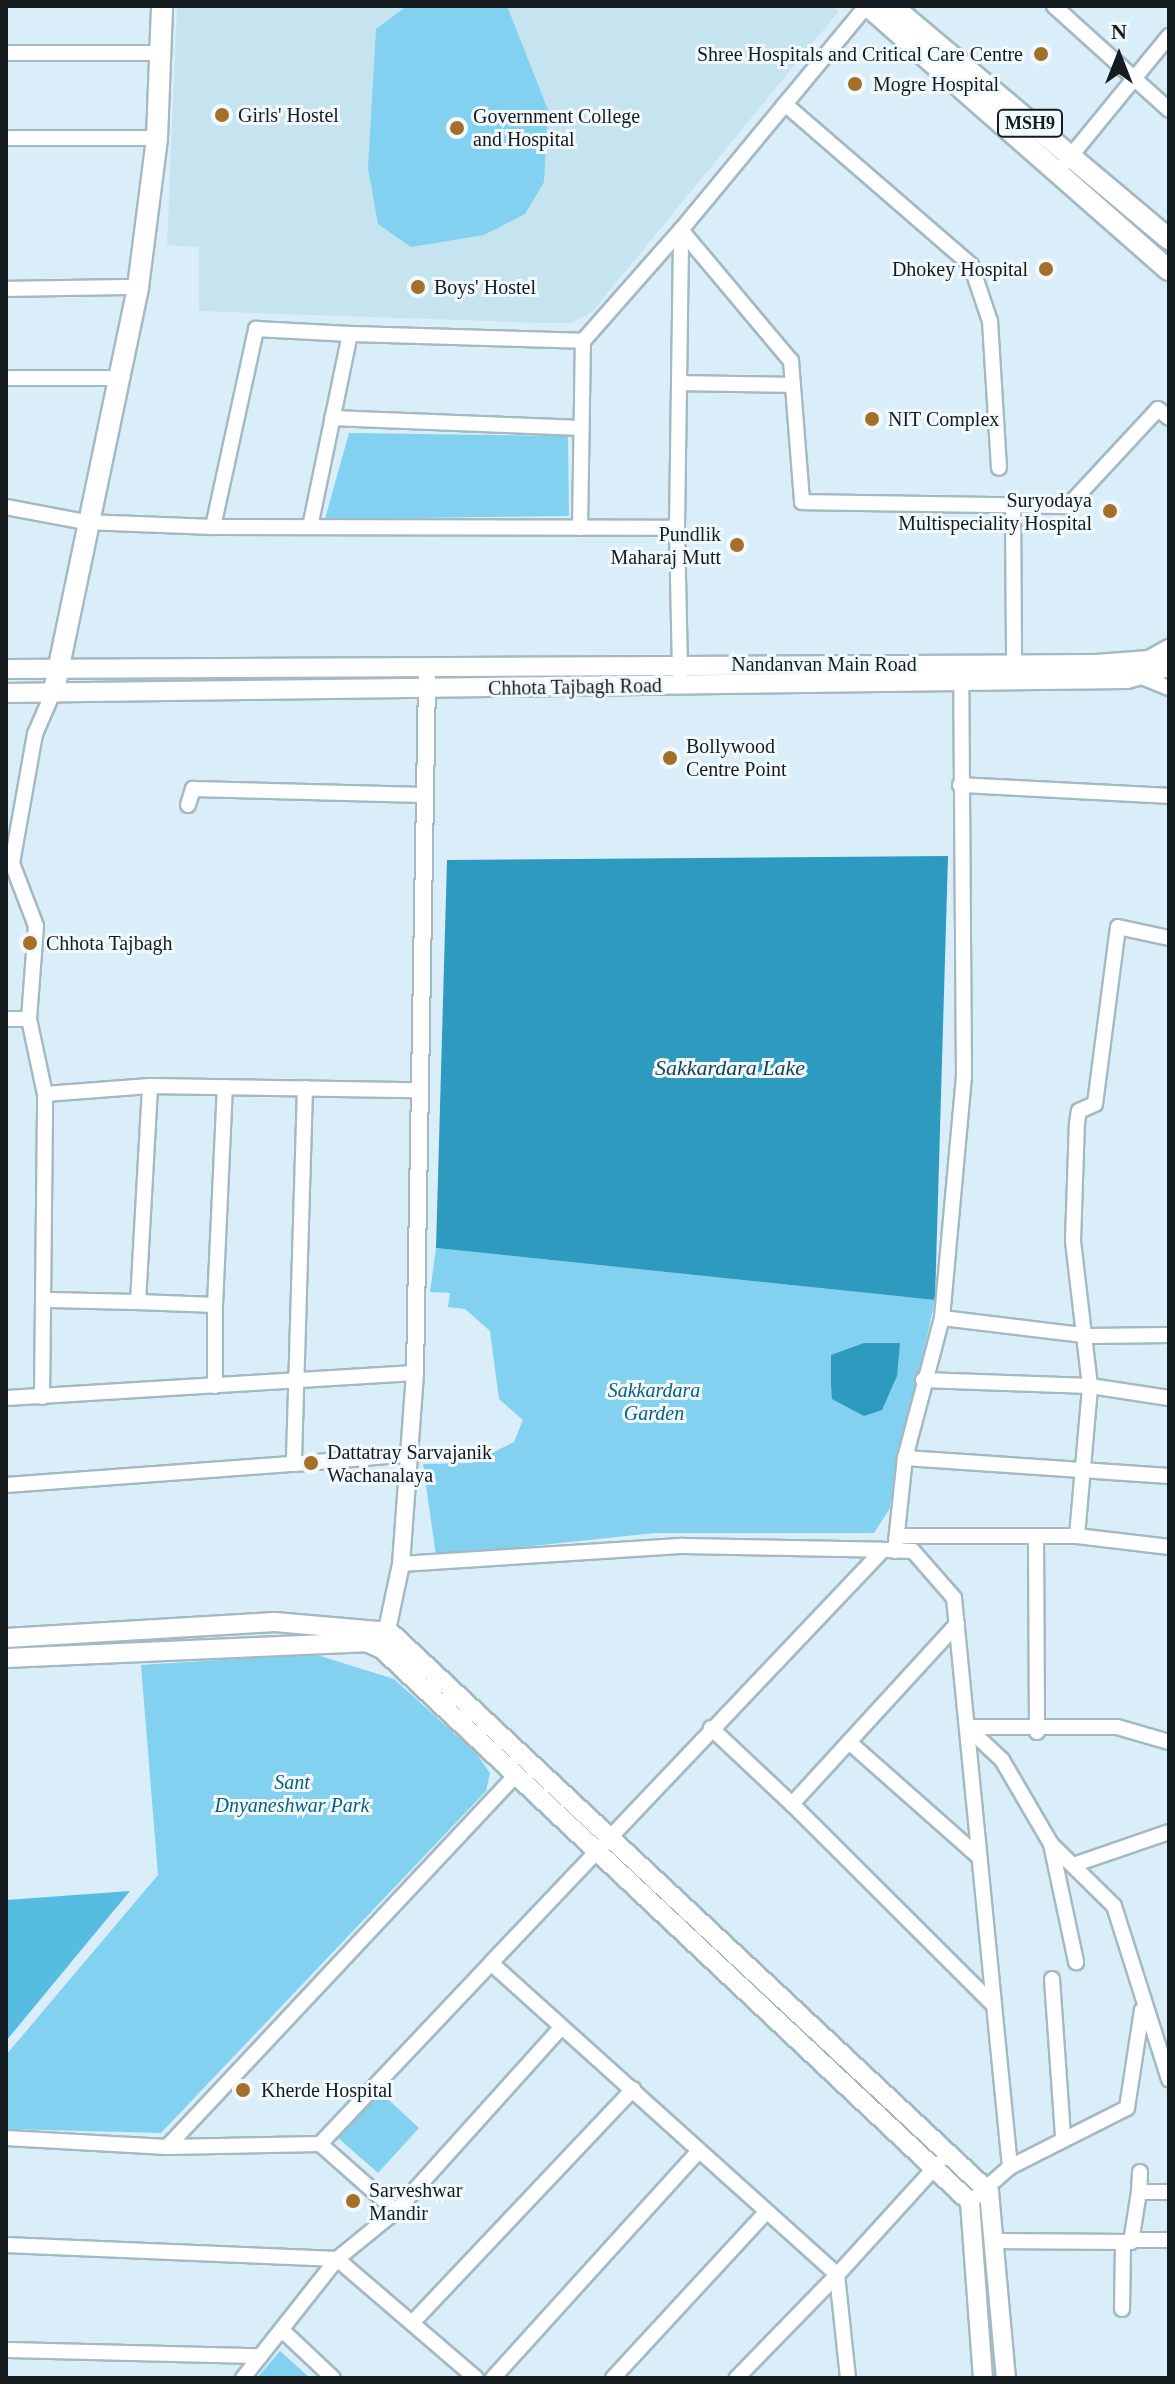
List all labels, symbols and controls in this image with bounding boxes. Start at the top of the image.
north arrow [1079,16,1159,96]
text: N [1111,19,1127,44]
place label: Shree Hospitals and Critical Care Centre [650,42,1023,66]
marker: Shree Hospitals and Critical Care Centre [1030,43,1052,65]
place label: Mogre Hospital [873,72,1017,96]
marker: Mogre Hospital [844,73,866,95]
place label: Girls' Hostel [238,103,353,127]
place label: Government College and Hospital [473,104,666,151]
marker: Girls' Hostel [213,106,231,124]
road number: MSH9 [996,109,1064,137]
marker: Government College and Hospital [448,119,466,137]
place label: Dhokey Hospital [874,257,1028,281]
marker: Dhokey Hospital [1035,258,1057,280]
place label: Boys' Hostel [434,275,550,299]
marker: Boys' Hostel [409,278,427,296]
place label: NIT Complex [888,407,1009,431]
marker: NIT Complex [863,410,881,428]
place label: Suryodaya Multispeciality Hospital [874,488,1092,535]
marker: Suryodaya Multispeciality Hospital [1099,500,1121,522]
place label: Pundlik Maharaj Mutt [594,522,721,569]
marker: Pundlik Maharaj Mutt [728,536,746,554]
street label: Nandanvan Main Road [717,652,931,676]
street label: Chhota Tajbagh Road [475,673,675,701]
place label: Bollywood Centre Point [686,734,803,781]
marker: Bollywood Centre Point [661,749,679,767]
place label: Chhota Tajbagh [46,931,193,955]
marker: Chhota Tajbagh [21,934,39,952]
water label: Sakkardara Lake [645,1055,815,1081]
park label: Sakkardara Garden [601,1379,707,1426]
place label: Dattatray Sarvajanik Wachanalaya [327,1440,517,1487]
marker: Dattatray Sarvajanik Wachanalaya [302,1454,320,1472]
park label: Sant Dnyaneshwar Park [204,1771,380,1818]
place label: Kherde Hospital [261,2078,411,2102]
marker: Kherde Hospital [232,2079,254,2101]
place label: Sarveshwar Mandir [369,2178,478,2225]
marker: Sarveshwar Mandir [344,2192,362,2210]

